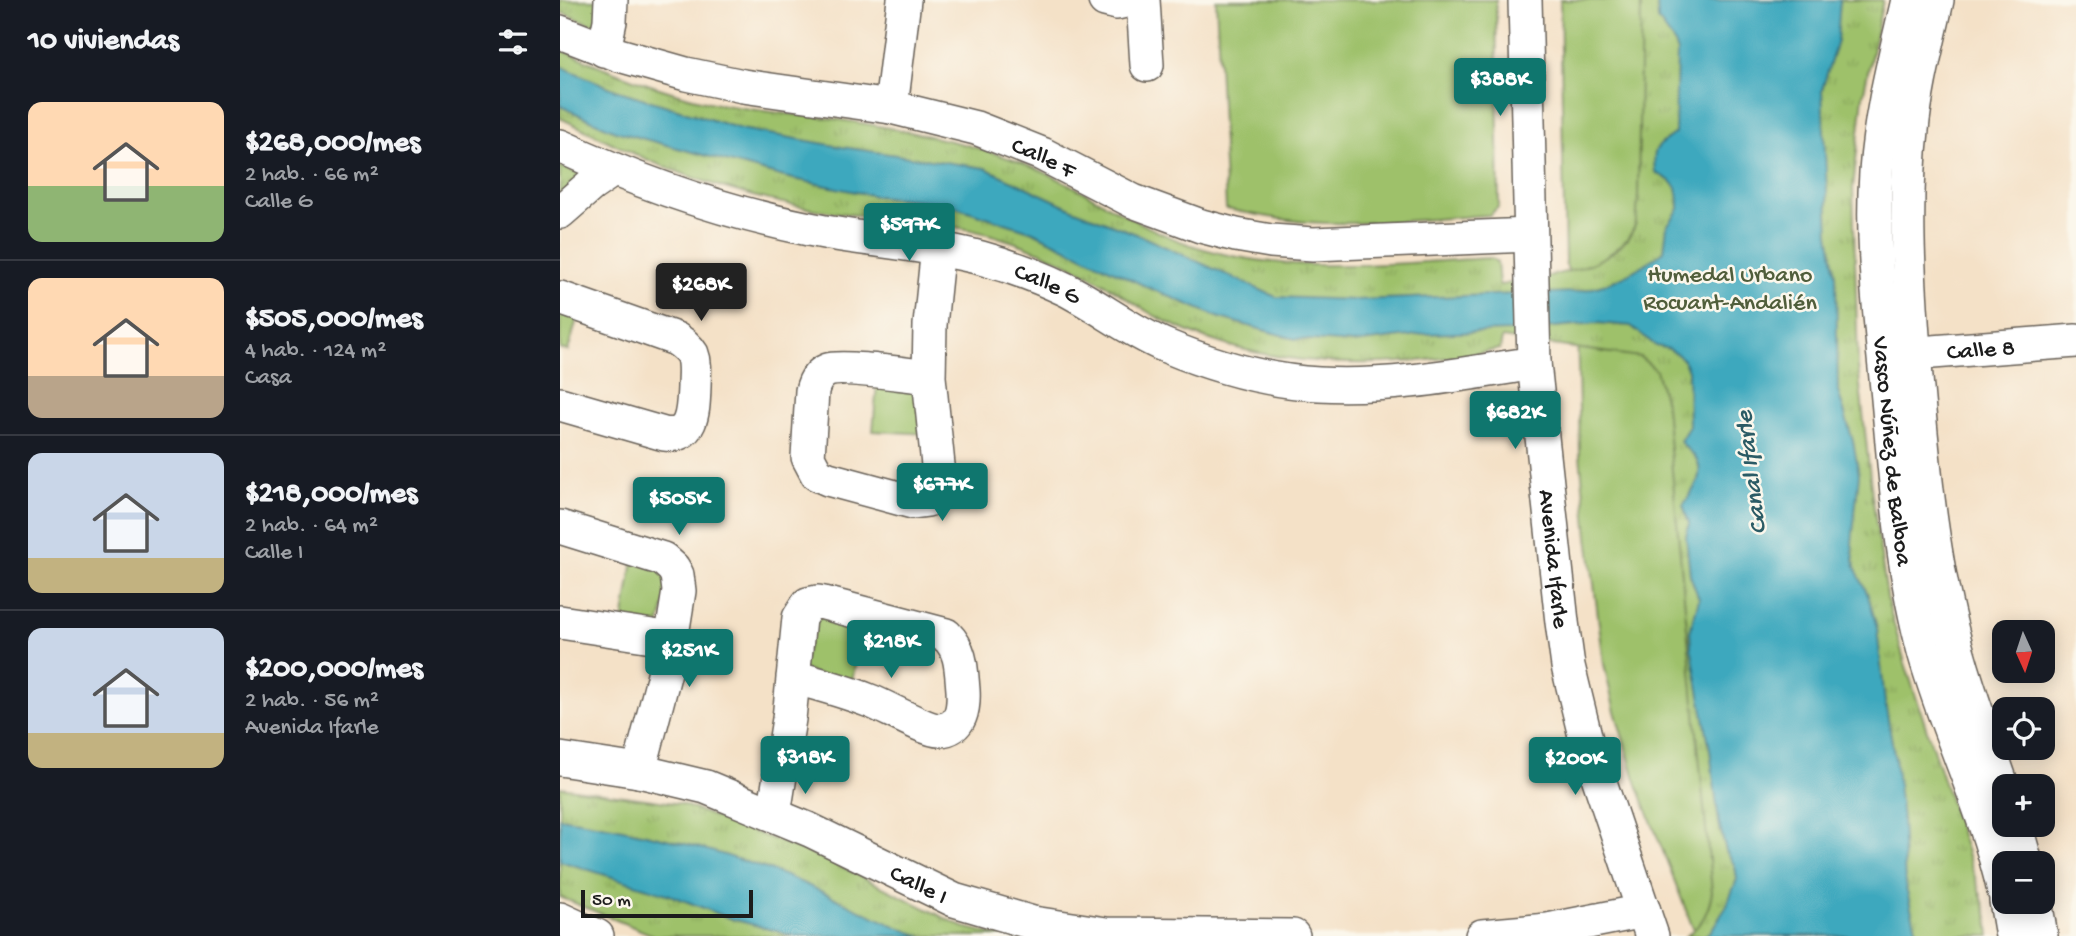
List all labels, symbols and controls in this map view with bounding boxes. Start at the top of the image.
icon: filters [494,23,532,61]
text: 10 viviendas [28,25,179,60]
pin: $388K [1451,58,1549,118]
text: $388K [1470,67,1530,94]
text: $268,000/mes [245,127,420,162]
icon: home [84,130,168,214]
street label: Calle F [1007,132,1081,188]
text: 2 hab. · 66 m² [245,162,379,189]
text: Calle G [245,189,312,216]
pin: $597K [860,204,958,263]
text: $597K [880,212,938,239]
street label: Calle G [1010,258,1086,313]
park label: Humedal Urbano Rocuant-Andalién [1643,262,1817,319]
pin: $268K [652,264,750,323]
text: $268K [672,272,730,299]
text: $505,000/mes [245,303,423,338]
icon: home [84,306,168,390]
street label: Vasco Núñez de Balboa [1864,334,1917,569]
street label: Calle 8 [1946,335,2016,369]
text: 4 hab. · 124 m² [245,338,386,365]
text: Casa [245,365,291,392]
pin: $682K [1466,392,1564,451]
text: $682K [1486,400,1544,427]
water label: Canal Ifarle [1730,407,1776,536]
pin: $677K [893,463,991,523]
text: $677K [913,472,971,499]
pin: $505K [630,477,728,537]
text: $218,000/mes [245,478,417,513]
icon: home [84,481,168,565]
text: $505K [649,486,709,513]
street label: Avenida Ifarle [1530,488,1574,631]
text: 2 hab. · 64 m² [245,513,378,540]
text: Calle I [245,540,303,567]
pin: $218K [842,620,940,680]
north arrow [1992,620,2054,682]
map controls [1992,620,2055,914]
text: $218K [863,629,919,656]
pin: $251K [640,630,738,689]
text: $251K [661,638,717,665]
text: $200,000/mes [245,653,423,688]
icon: home [84,656,168,740]
text: 2 hab. · 56 m² [245,688,379,715]
button: locate [1992,697,2055,760]
text: Avenida Ifarle [245,715,379,742]
pin: $318K [756,736,854,796]
pin: $200K [1526,738,1624,797]
text: $318K [777,745,833,772]
text: $200K [1545,746,1605,773]
button: + [1992,774,2055,837]
button: − [1992,851,2055,914]
street label: Calle I [884,860,952,913]
scale bar [581,887,752,919]
text: 50 m [592,890,631,913]

